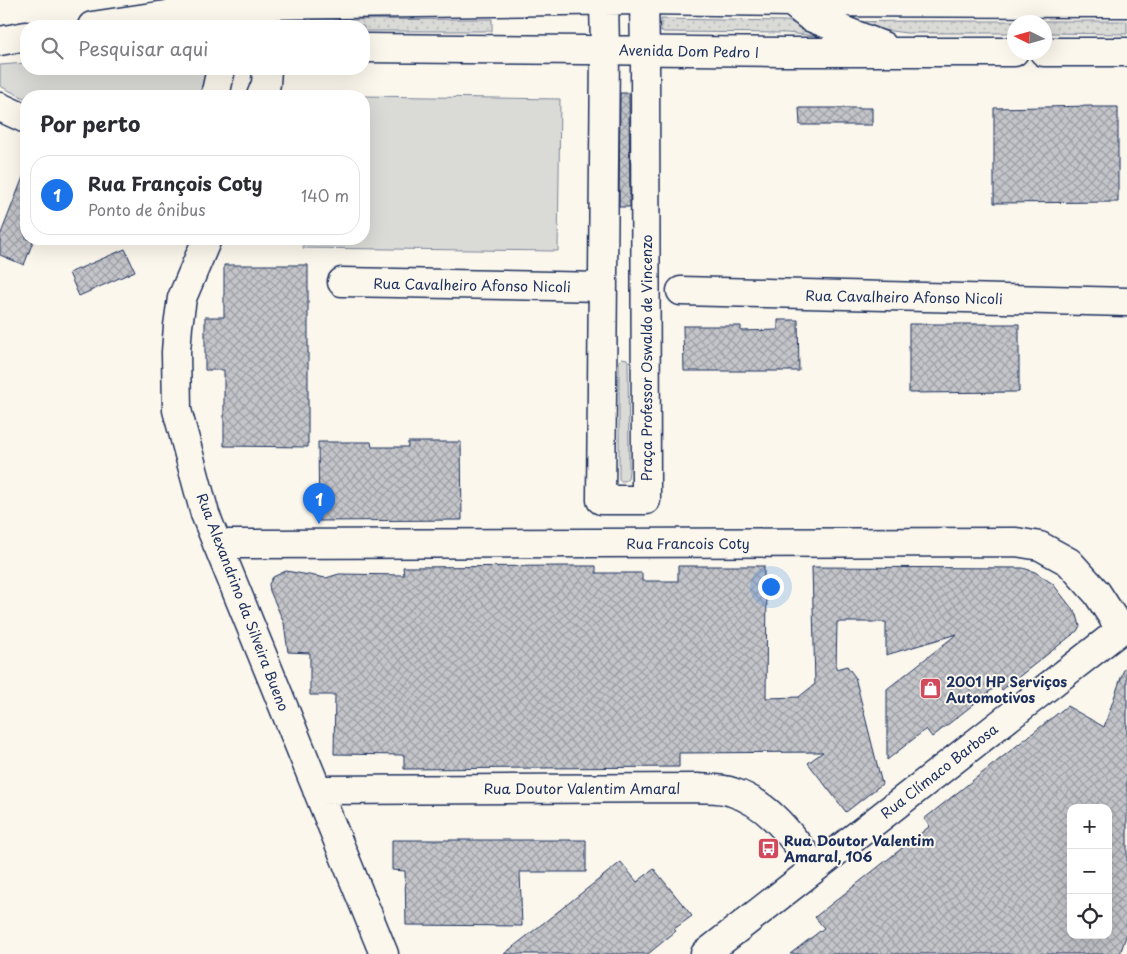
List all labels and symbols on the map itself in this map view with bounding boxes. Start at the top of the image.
north arrow [1007,15,1052,60]
street label: Avenida Dom Pedro I [619,39,759,63]
street label: Praça Professor Oswaldo de Vincenzo [636,234,657,482]
street label: Rua Cavalheiro Afonso Nicoli [373,273,571,297]
street label: Rua Cavalheiro Afonso Nicoli [805,285,1003,309]
pin: 1 [303,483,335,524]
street label: Rua Alexandrino da Silveira Bueno [192,490,294,714]
street label: Rua Francois Coty [626,533,750,554]
your location [758,574,784,600]
place label: 2001 HP Serviços Automotivos [946,671,1067,708]
shop icon: 2001 HP Serviços Automotivos [918,677,942,701]
street label: Rua Clímaco Barbosa [876,718,1002,824]
street label: Rua Doutor Valentim Amaral [484,778,680,799]
place label: Rua Doutor Valentim Amaral, 106 [783,830,934,867]
bus stop icon: Rua Doutor Valentim Amaral, 106 [756,836,780,860]

